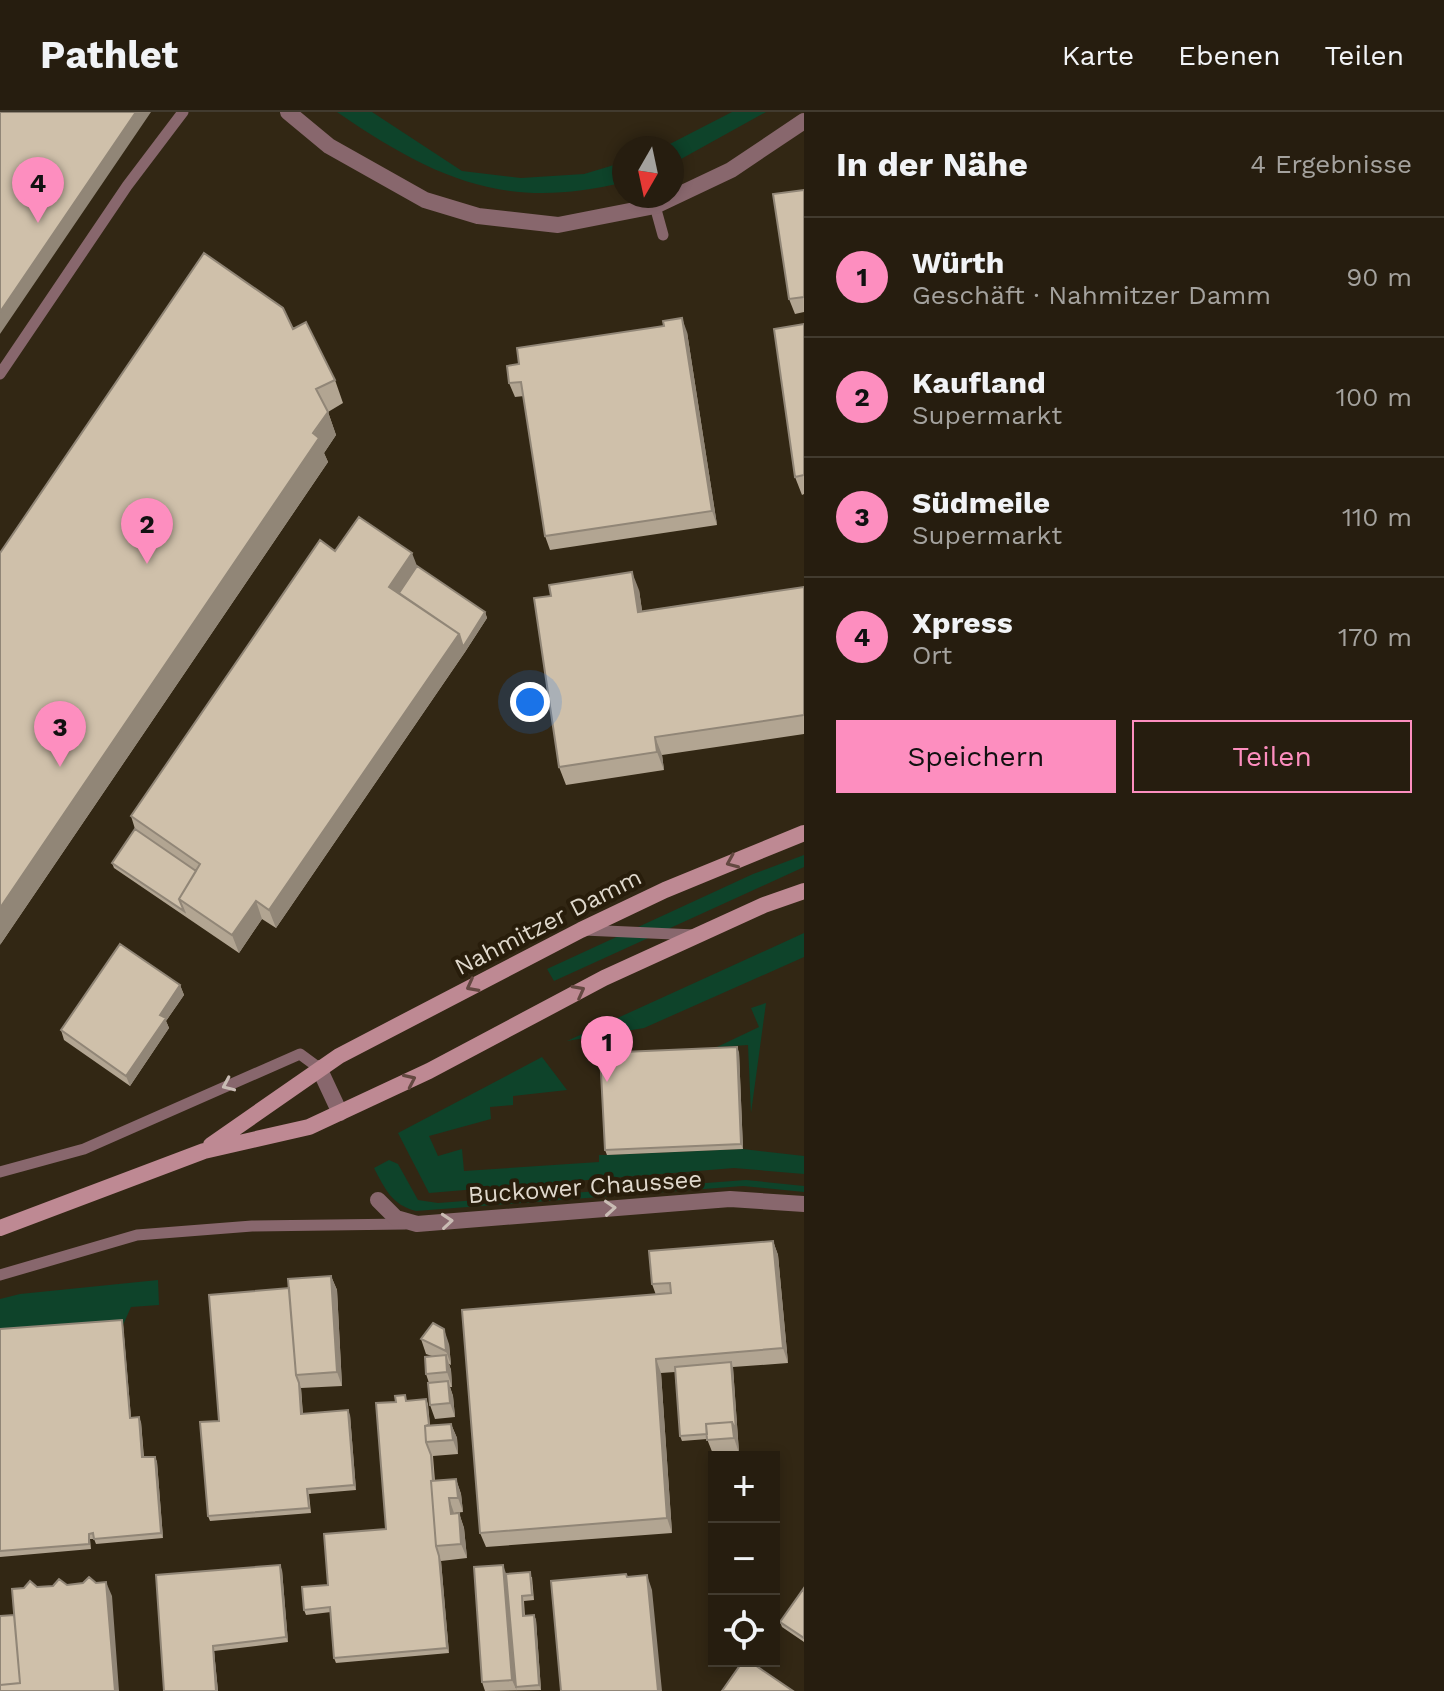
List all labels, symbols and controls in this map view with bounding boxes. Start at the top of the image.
text: Pathlet [40,33,178,77]
text: Karte [1062,39,1134,72]
text: Ebenen [1178,39,1281,72]
text: Teilen [1325,39,1404,72]
north arrow [612,136,684,208]
text: In der Nähe [836,144,1028,184]
text: 4 Ergebnisse [1250,149,1412,179]
pin: 4 [12,157,64,223]
text: Würth [912,245,1004,280]
text: 1 [856,262,868,292]
text: 90 m [1346,262,1412,292]
text: Geschäft · Nahmitzer Damm [912,280,1271,310]
text: Kaufland [912,365,1046,400]
text: 2 [854,382,870,412]
text: 100 m [1336,382,1412,412]
text: Supermarkt [912,400,1062,430]
text: Südmeile [912,485,1050,520]
pin: 2 [121,498,173,564]
text: 3 [854,502,870,532]
text: 110 m [1342,502,1412,532]
text: Supermarkt [912,520,1062,550]
text: Xpress [912,605,1013,640]
text: 4 [854,622,870,652]
text: 170 m [1338,622,1412,652]
text: Ort [912,640,952,670]
your location [510,682,550,722]
pin: 3 [34,701,86,767]
button: Speichern [836,720,1116,793]
button: Teilen [1132,720,1412,793]
one-way arrow [725,852,740,868]
street label: Nahmitzer Damm [450,863,646,981]
one-way arrow [466,977,480,992]
one-way arrow [571,985,586,1000]
pin: 1 [581,1016,633,1082]
one-way arrow [402,1074,416,1090]
one-way arrow [222,1076,236,1092]
street label: Buckower Chaussee [467,1165,703,1209]
one-way arrow [604,1200,617,1217]
one-way arrow [441,1213,454,1230]
map controls [708,1451,780,1667]
button: + [708,1451,780,1523]
button: − [708,1523,780,1595]
button: locate [708,1595,780,1667]

